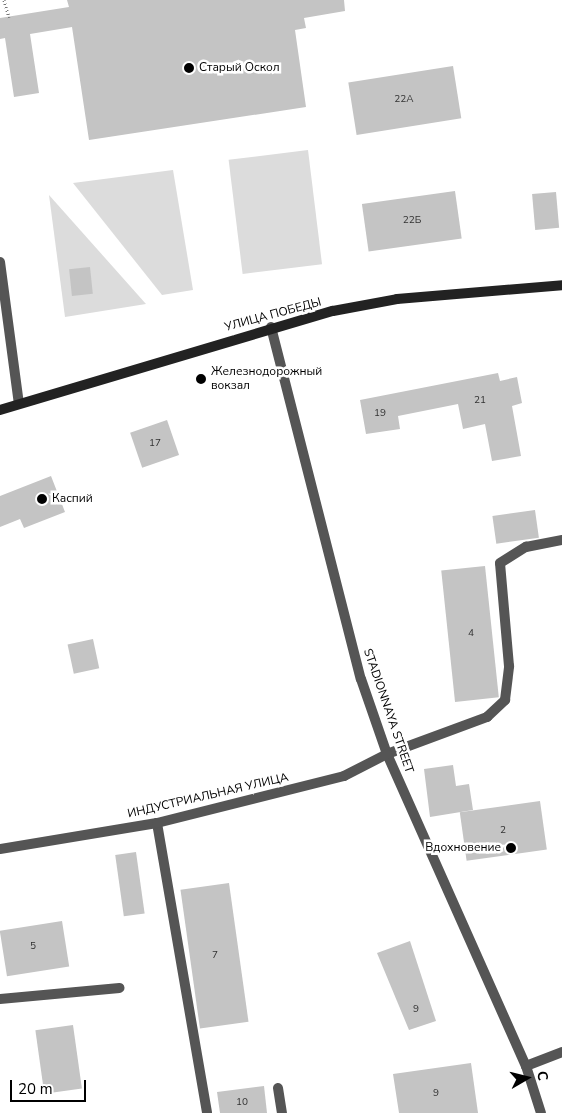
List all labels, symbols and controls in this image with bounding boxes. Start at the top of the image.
place label: Старый Оскол [199,61,280,75]
marker: Старый Оскол [183,62,195,74]
house number: 22А [394,94,414,106]
house number: 22Б [403,215,421,227]
street label: УЛИЦА ПОБЕДЫ [223,295,323,335]
place label: Железнодорожный вокзал [211,365,322,393]
marker: Железнодорожный вокзал [195,373,207,385]
house number: 21 [474,395,486,407]
house number: 19 [374,408,386,420]
house number: 17 [149,438,161,450]
place label: Каспий [52,492,93,506]
marker: Каспий [36,493,48,505]
house number: 4 [468,628,474,640]
street label: STADIONNAYA STREET [360,647,416,775]
street label: ИНДУСТРИАЛЬНАЯ УЛИЦА [126,770,290,822]
house number: 2 [500,825,506,837]
place label: Вдохновение [425,841,501,855]
marker: Вдохновение [505,842,517,854]
house number: 5 [30,941,36,953]
house number: 7 [212,950,218,962]
house number: 9 [413,1004,419,1016]
north arrow [502,1053,552,1103]
scale bar [12,1070,89,1102]
text: С [532,1070,552,1082]
text: 20 m [18,1079,53,1099]
house number: 9 [433,1088,439,1100]
house number: 10 [236,1097,248,1109]

